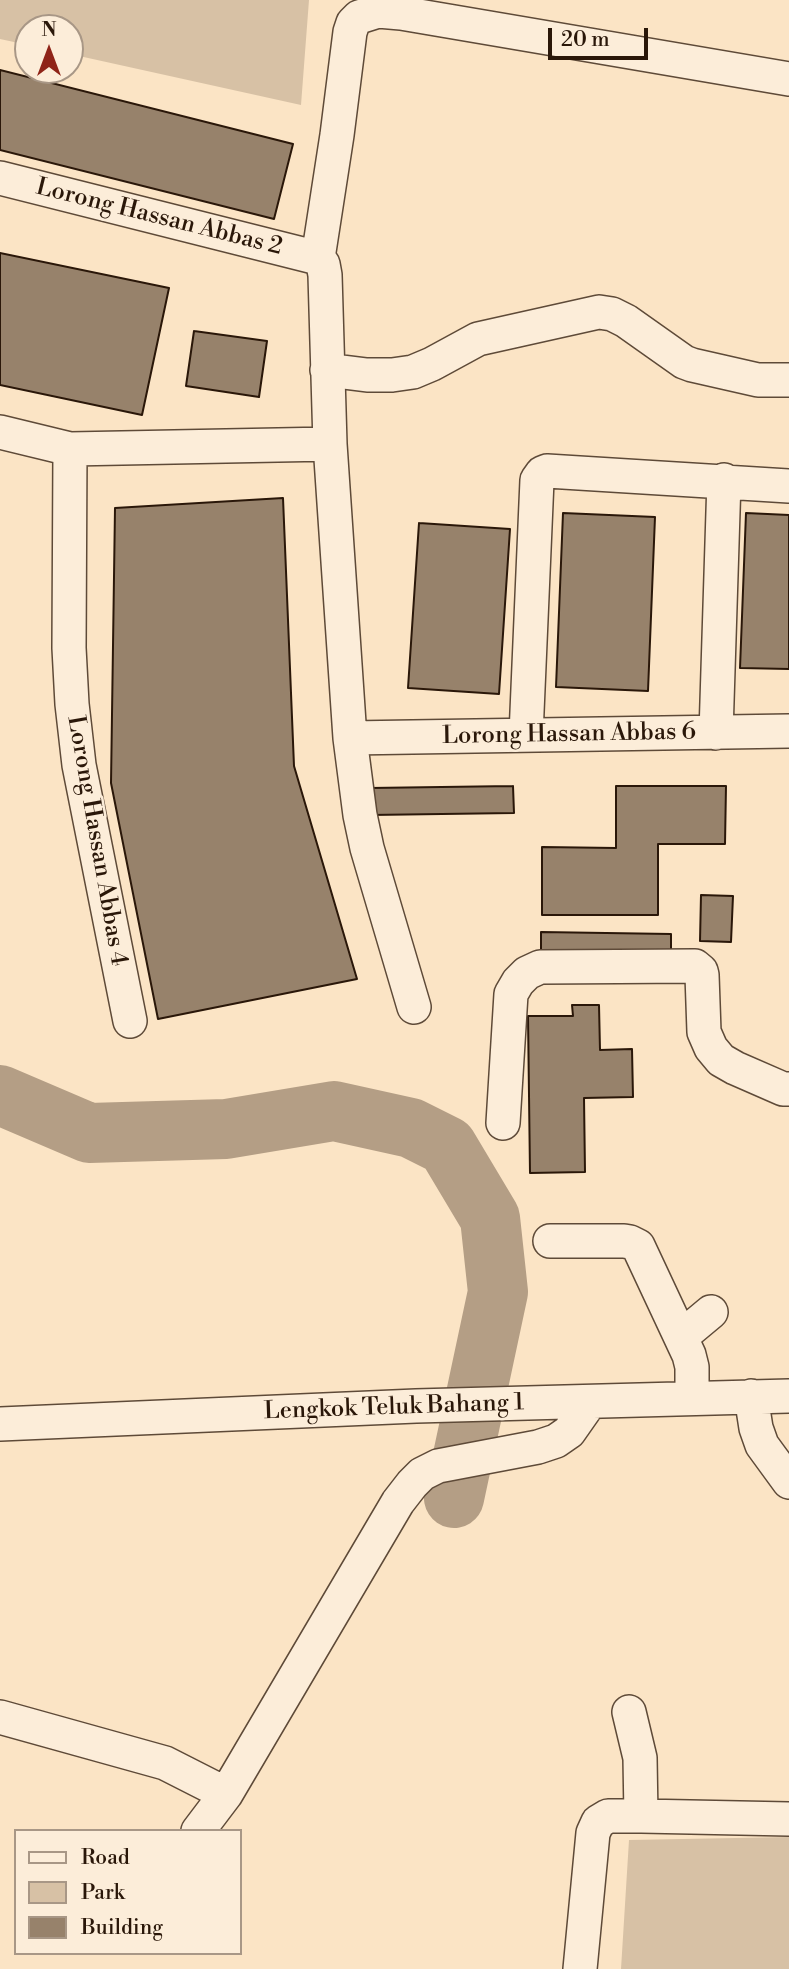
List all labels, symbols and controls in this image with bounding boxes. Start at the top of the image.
north arrow [14,14,84,84]
scale bar [551,14,651,58]
text: N [41,18,57,42]
text: 20 m [561,27,610,53]
street label: Lorong Hassan Abbas 2 [33,173,285,263]
street label: Lorong Hassan Abbas 4 [60,714,132,968]
street label: Lorong Hassan Abbas 6 [442,718,696,752]
street label: Lengkok Teluk Bahang 1 [263,1389,525,1427]
legend [14,1829,242,1955]
text: Road [81,1845,130,1871]
text: Park [81,1880,125,1906]
text: Building [81,1915,163,1941]

